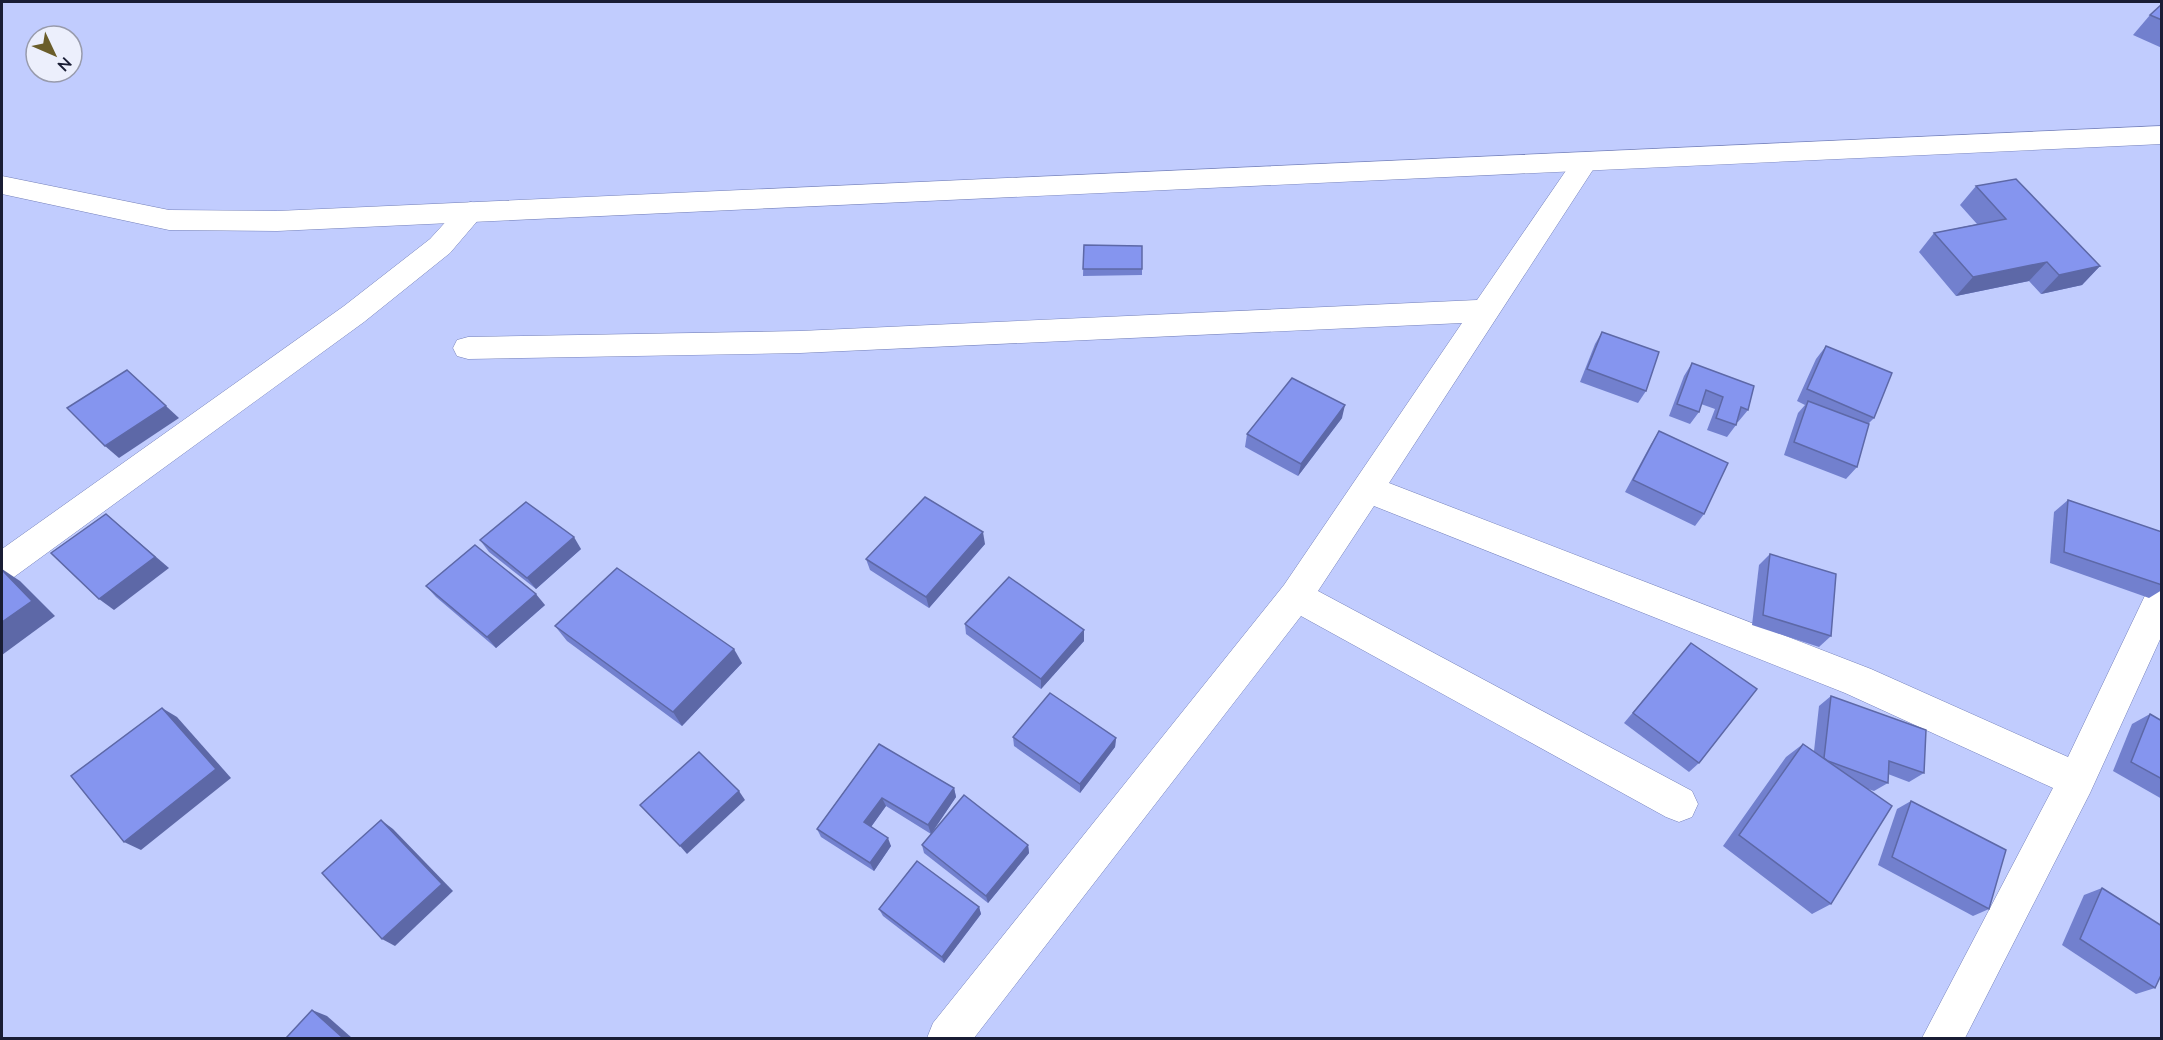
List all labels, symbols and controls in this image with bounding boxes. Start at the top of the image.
north arrow [24,24,84,84]
text: N [53,53,76,76]

